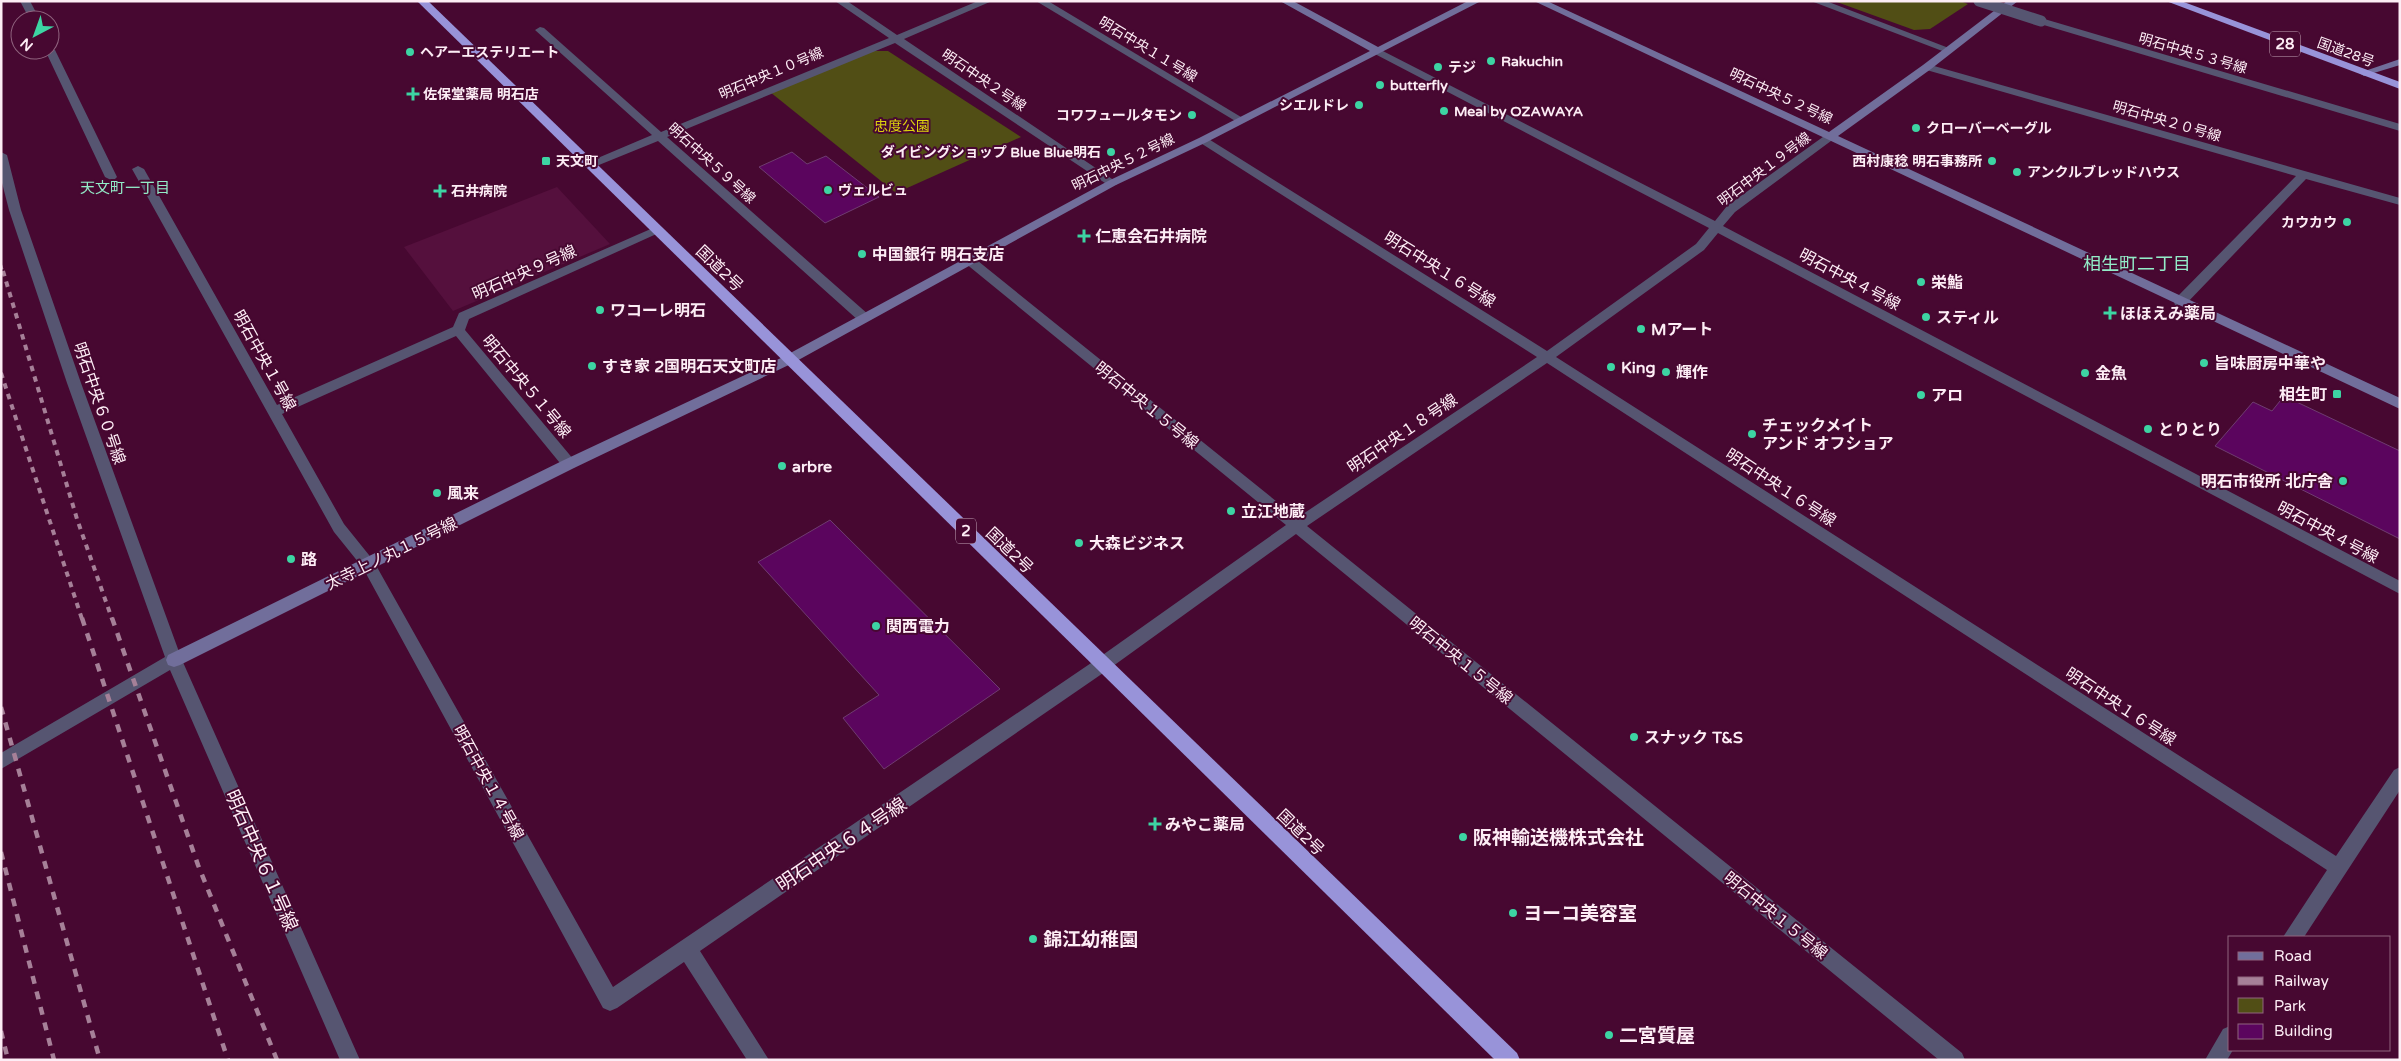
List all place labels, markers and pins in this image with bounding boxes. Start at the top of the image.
place label: ヘアーエステリエート [420,44,559,61]
marker: ヘアーエステリエート [404,46,416,58]
place label: Rakuchin [1501,53,1563,70]
marker: Rakuchin [1485,55,1497,67]
place label: テジ [1448,59,1476,76]
marker: テジ [1432,61,1444,73]
place label: butterfly [1390,77,1448,94]
marker: butterfly [1374,79,1386,91]
place label: 佐保堂薬局 明石店 [423,86,539,103]
marker: 佐保堂薬局 明石店 [407,88,419,100]
place label: シエルドレ [1279,97,1349,114]
marker: シエルドレ [1353,99,1365,111]
place label: Meal by OZAWAYA [1454,103,1584,120]
marker: Meal by OZAWAYA [1438,105,1450,117]
place label: コワフュールタモン [1056,107,1182,124]
marker: コワフュールタモン [1186,109,1198,121]
place label: クローバーベーグル [1926,120,2052,137]
marker: クローバーベーグル [1910,122,1922,134]
place label: ダイビングショップ Blue Blue明石 [881,144,1101,161]
marker: ダイビングショップ Blue Blue明石 [1105,146,1117,158]
place label: 天文町 [556,153,598,170]
place label: 西村康稔 明石事務所 [1852,153,1982,170]
marker: 天文町 [540,155,552,167]
marker: 西村康稔 明石事務所 [1986,155,1998,167]
place label: アンクルブレッドハウス [2027,164,2180,181]
marker: アンクルブレッドハウス [2011,166,2023,178]
place label: ヴェルビュ [838,182,908,199]
place label: 石井病院 [451,183,507,200]
marker: 石井病院 [433,184,447,198]
marker: ヴェルビュ [822,184,834,196]
place label: カウカウ [2281,214,2337,231]
marker: カウカウ [2341,216,2353,228]
place label: 仁恵会石井病院 [1095,227,1207,247]
marker: 仁恵会石井病院 [1077,229,1091,243]
place label: 中国銀行 明石支店 [872,245,1004,265]
marker: 中国銀行 明石支店 [856,248,868,260]
place label: 栄鮨 [1931,273,1963,293]
marker: 栄鮨 [1915,276,1927,288]
place label: ワコーレ明石 [610,301,706,321]
marker: ワコーレ明石 [594,304,606,316]
place label: ほほえみ薬局 [2120,304,2216,324]
marker: ほほえみ薬局 [2104,307,2116,319]
place label: スティル [1936,308,1999,328]
marker: スティル [1920,311,1932,323]
place label: Mアート [1651,320,1714,340]
marker: Mアート [1635,323,1647,335]
place label: 旨味厨房中華や [2214,354,2326,374]
place label: すき家 2国明石天文町店 [602,357,776,377]
marker: 旨味厨房中華や [2198,357,2210,369]
place label: King [1621,358,1656,378]
marker: すき家 2国明石天文町店 [586,360,598,372]
marker: King [1605,361,1617,373]
place label: 輝作 [1676,363,1708,383]
place label: 金魚 [2095,364,2127,384]
marker: 輝作 [1660,366,1672,378]
marker: 金魚 [2079,367,2091,379]
place label: 相生町 [2279,385,2327,405]
place label: アロ [1931,386,1963,406]
marker: 相生町 [2331,388,2343,400]
marker: アロ [1915,389,1927,401]
place label: チェックメイト アンド オフショア [1762,416,1894,454]
place label: とりとり [2158,420,2222,440]
marker: とりとり [2142,423,2154,435]
marker: チェックメイト アンド オフショア [1746,428,1758,440]
place label: arbre [792,457,832,477]
marker: arbre [776,460,788,472]
place label: 明石市役所 北庁舎 [2201,472,2333,492]
marker: 明石市役所 北庁舎 [2337,475,2349,487]
place label: 風来 [447,484,479,504]
marker: 風来 [431,487,443,499]
place label: 立江地蔵 [1241,502,1305,522]
marker: 立江地蔵 [1225,505,1237,517]
place label: 大森ビジネス [1089,534,1185,554]
marker: 大森ビジネス [1073,537,1085,549]
place label: 路 [301,550,317,570]
marker: 路 [285,553,297,565]
place label: 関西電力 [886,617,950,637]
marker: 関西電力 [870,620,882,632]
place label: スナック T&S [1644,728,1743,748]
marker: スナック T&S [1628,731,1640,743]
place label: みやこ薬局 [1165,815,1245,835]
marker: みやこ薬局 [1149,818,1161,830]
place label: 阪神輸送機株式会社 [1473,827,1644,849]
marker: 阪神輸送機株式会社 [1457,831,1469,843]
place label: ヨーコ美容室 [1523,903,1637,925]
marker: ヨーコ美容室 [1507,907,1519,919]
place label: 錦江幼稚園 [1043,929,1138,951]
marker: 錦江幼稚園 [1027,933,1039,945]
place label: 二宮質屋 [1619,1025,1695,1047]
marker: 二宮質屋 [1603,1029,1615,1041]

